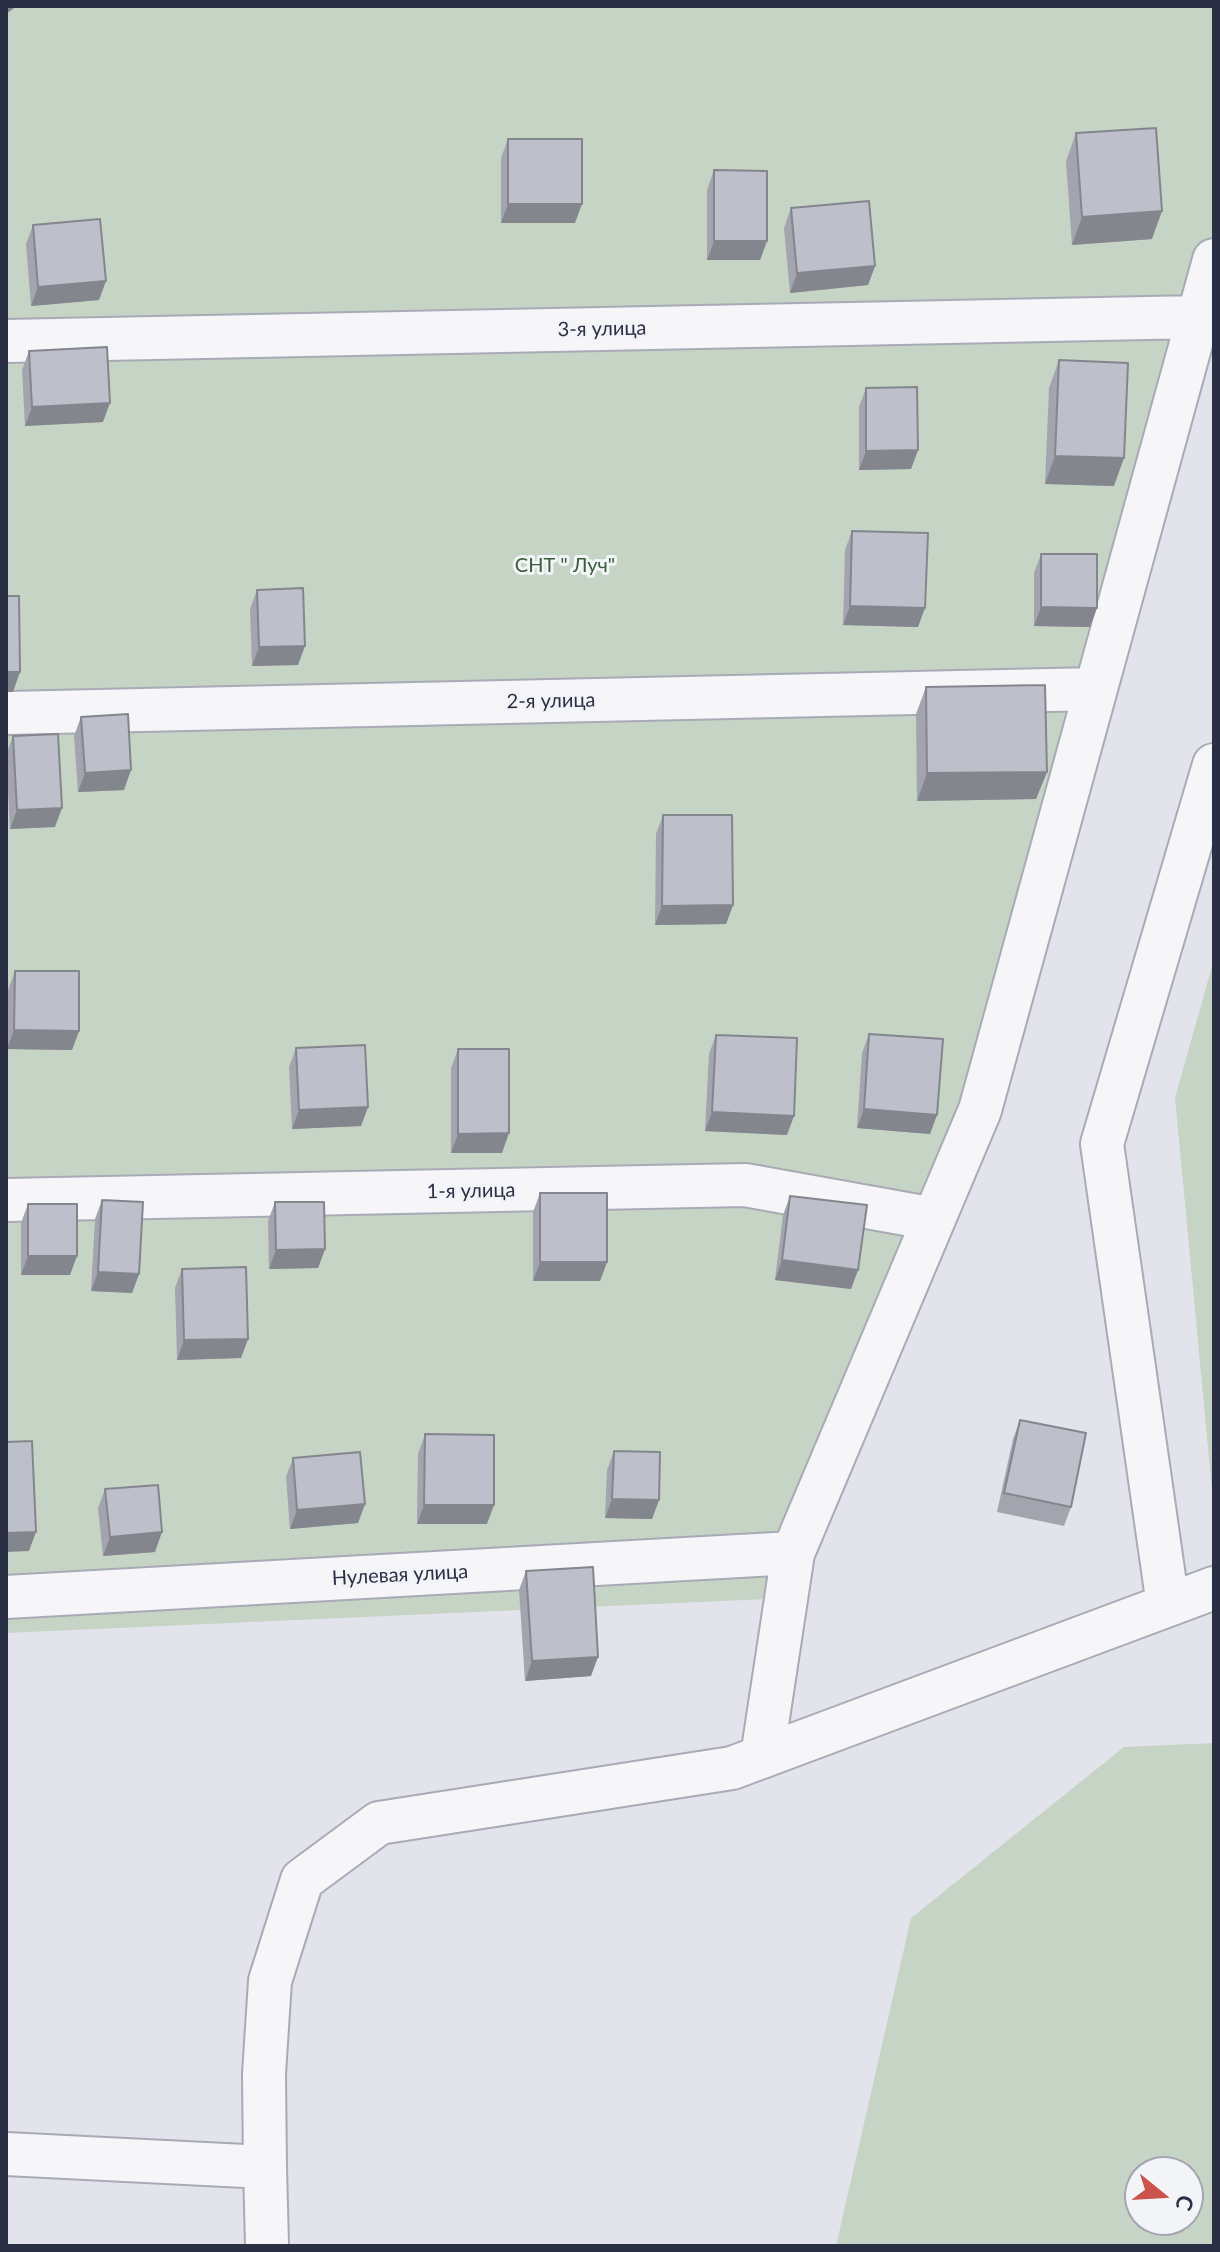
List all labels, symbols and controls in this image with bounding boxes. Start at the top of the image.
street label: 3-я улица [557,316,647,342]
park label: СНТ " Луч" [515,554,615,578]
street label: 2-я улица [506,688,596,714]
street label: 1-я улица [426,1178,516,1204]
street label: Нулевая улица [331,1559,469,1591]
north arrow [1124,2156,1204,2236]
text: С [1170,2192,1200,2214]

